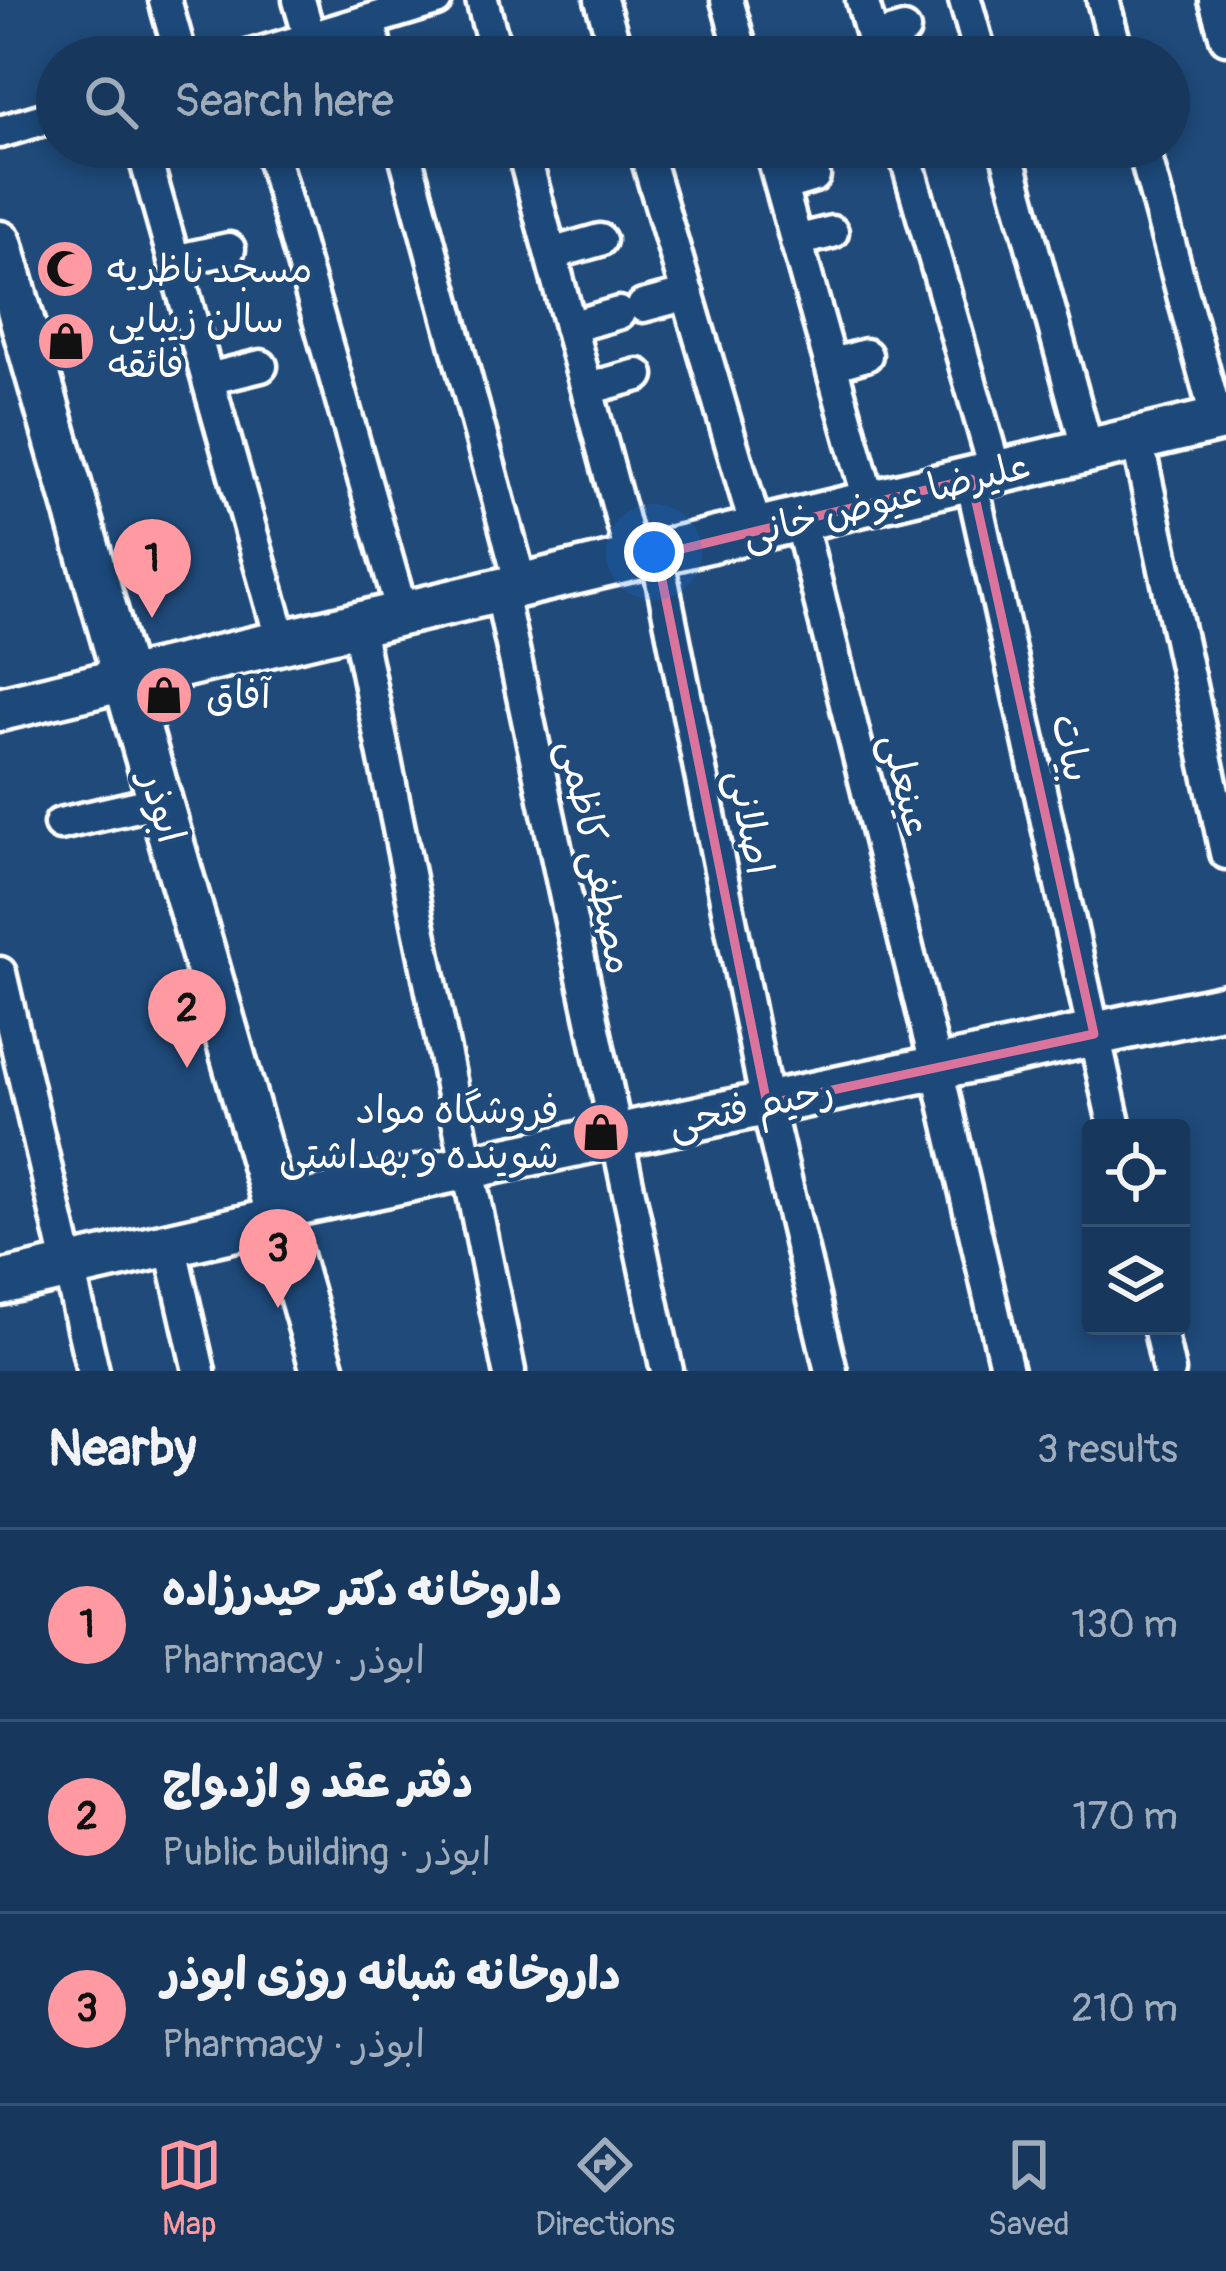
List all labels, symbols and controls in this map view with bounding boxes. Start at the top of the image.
search box [36,36,1190,168]
icon: search [78,69,144,135]
text: Search here [174,74,394,130]
mosque icon: مسجد ناظریه [34,238,96,300]
place label: مسجد ناظریه [107,245,312,294]
place label: سالن زیبایی فائقه [108,295,284,389]
shop icon: سالن زیبایی فائقه [35,310,97,372]
street label: علیرضا عیوض خانی [737,441,1035,559]
pin: 1 [113,519,191,618]
your location [624,522,684,582]
shop icon: آفاق [133,664,195,726]
place label: آفاق [206,671,272,720]
street label: بیات [1040,710,1102,786]
street label: عینعلی [870,728,942,842]
street label: مصطفی کاظمی [547,735,645,979]
street label: ابوذر [128,763,196,849]
street label: اصلانی [716,766,784,878]
pin: 2 [148,969,226,1068]
street label: رحیم فتحی [664,1066,839,1152]
place label: فروشگاه مواد شوینده و بهداشتی [279,1086,559,1180]
shop icon: فروشگاه مواد شوینده و بهداشتی [570,1101,632,1163]
map controls [1082,1119,1190,1335]
button: locate [1082,1119,1190,1227]
pin: 3 [239,1209,317,1308]
button: layers [1082,1227,1190,1335]
text: Nearby [48,1417,196,1481]
text: 3 results [1037,1425,1178,1474]
text: داروخانه دکتر حیدرزاده [162,1563,562,1619]
text: 1 [79,1600,95,1649]
text: 130 m [1071,1600,1178,1649]
text: Pharmacy · ابوذر [162,1636,425,1685]
text: دفتر عقد و ازدواج [162,1755,473,1811]
text: 2 [76,1792,98,1841]
text: 170 m [1072,1792,1178,1841]
text: Public building · ابوذر [162,1828,491,1877]
text: داروخانه شبانه روزی ابوذر [162,1947,621,2003]
text: 3 [76,1984,98,2033]
text: 210 m [1071,1984,1178,2033]
text: Pharmacy · ابوذر [162,2020,425,2069]
tab: Map [156,2132,222,2245]
tab: Directions [535,2132,675,2245]
tab: Saved [988,2132,1070,2245]

